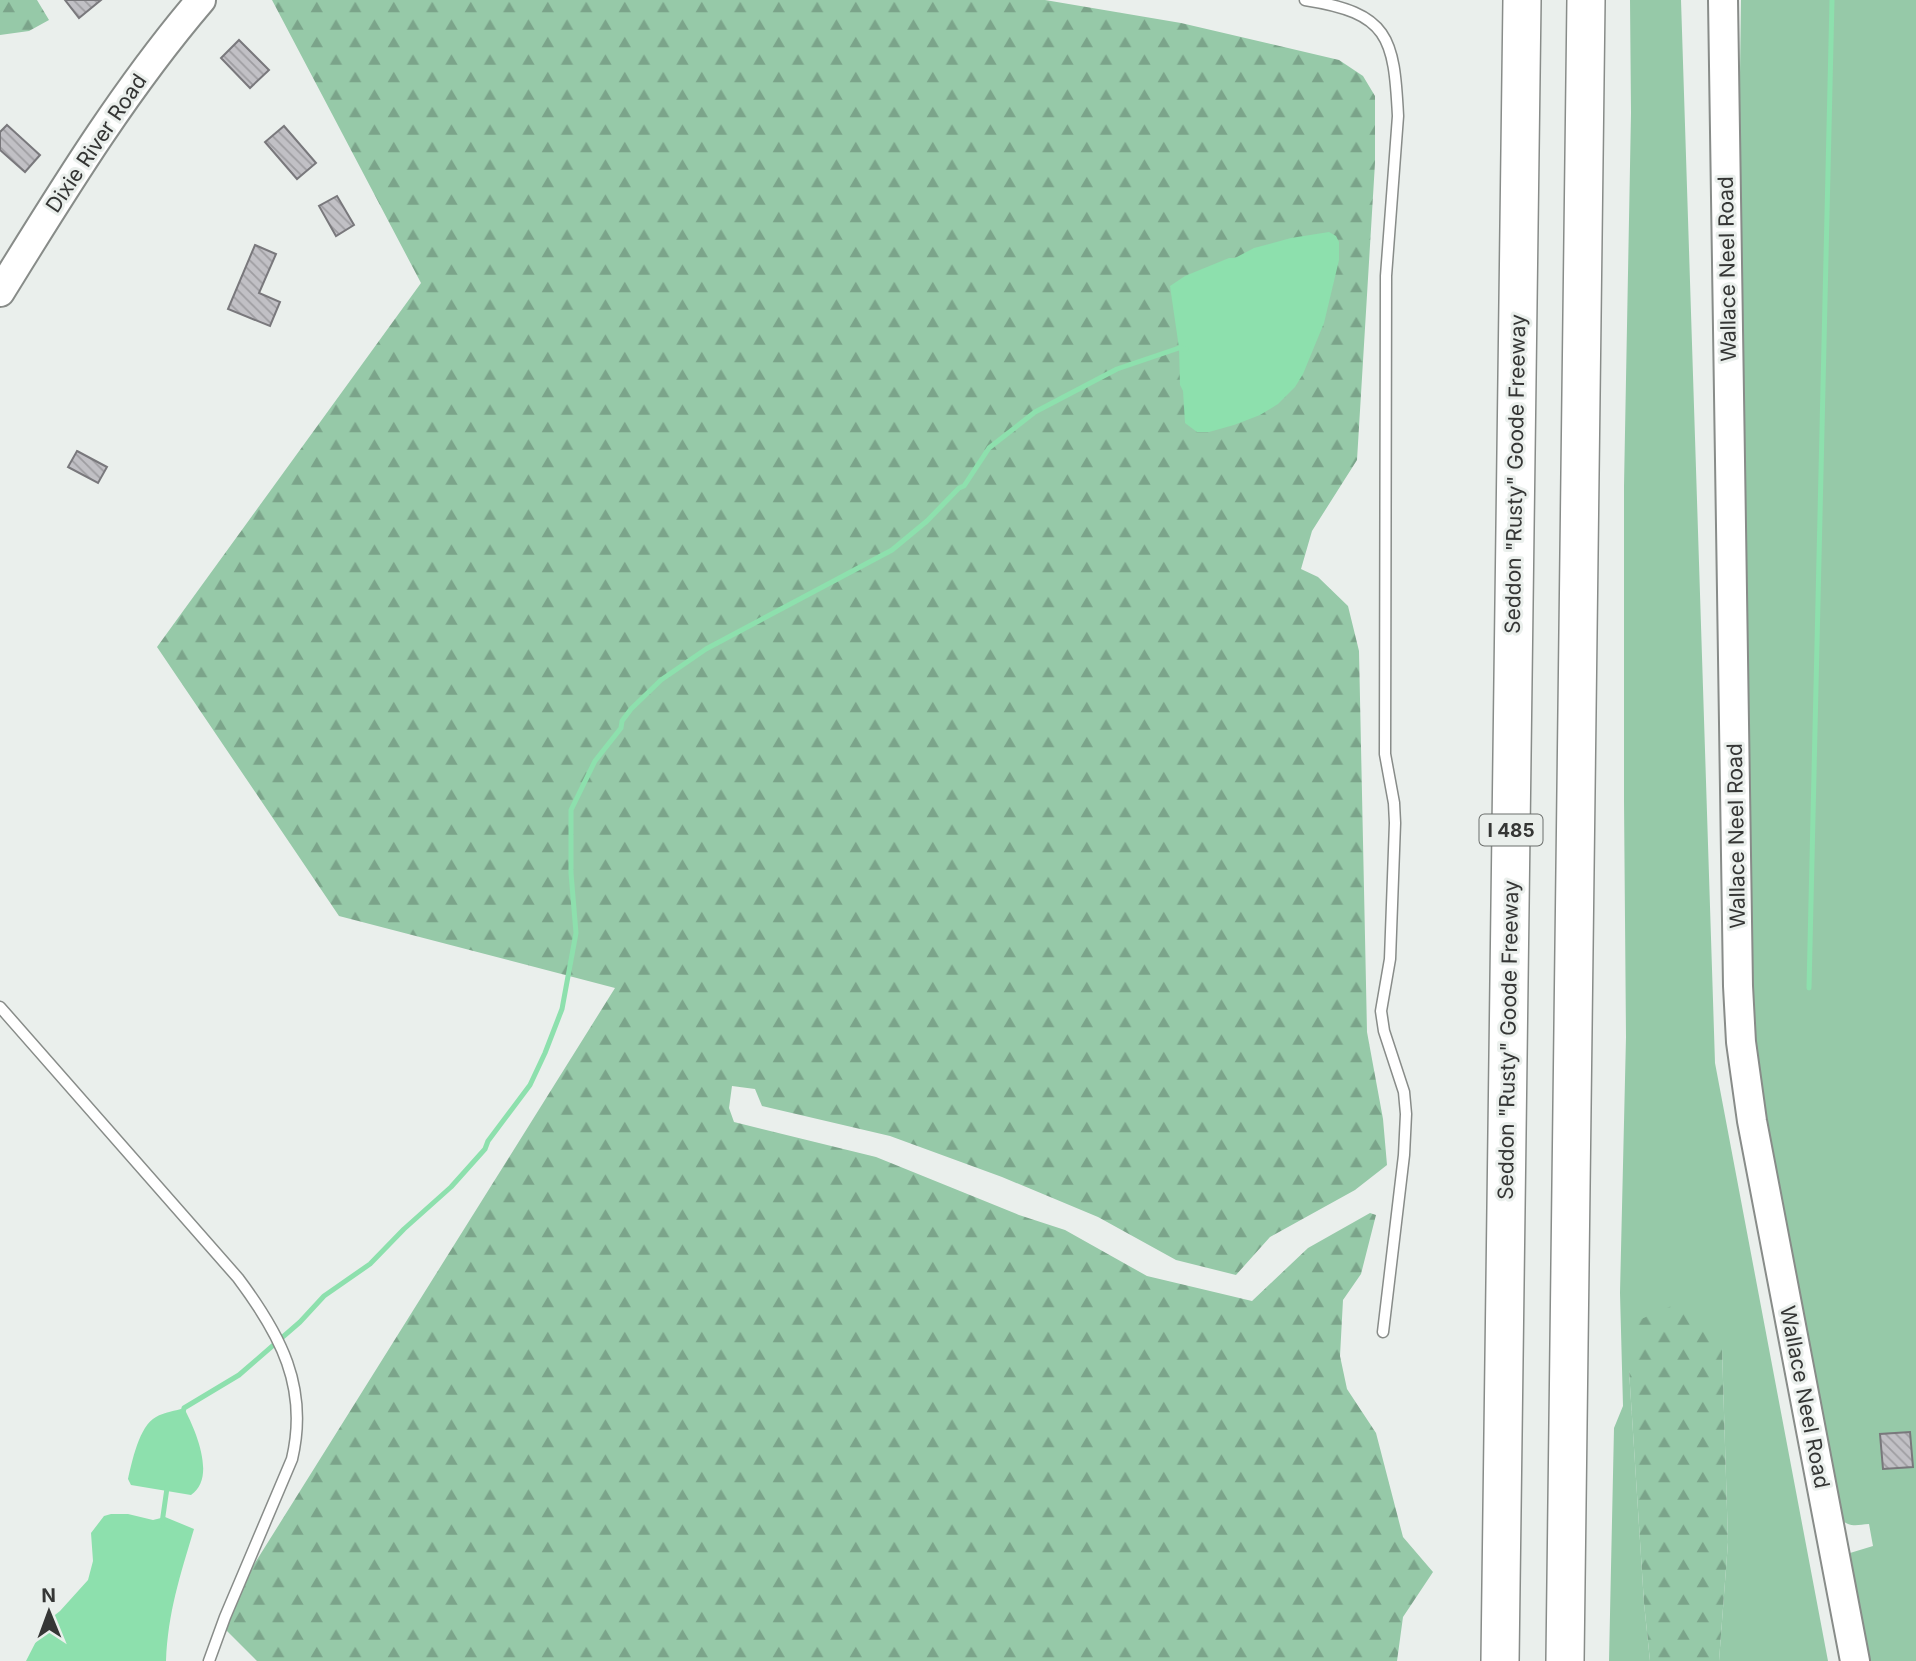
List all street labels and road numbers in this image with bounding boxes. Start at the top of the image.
street label: Dixie River Road [40,69,152,217]
street label: Wallace Neel Road [1713,176,1741,362]
street label: Seddon "Rusty" Goode Freeway [1500,314,1530,634]
street label: Wallace Neel Road [1722,743,1750,929]
road number: I 485 [1480,814,1542,846]
street label: Seddon "Rusty" Goode Freeway [1493,880,1523,1200]
street label: Wallace Neel Road [1775,1304,1835,1490]

